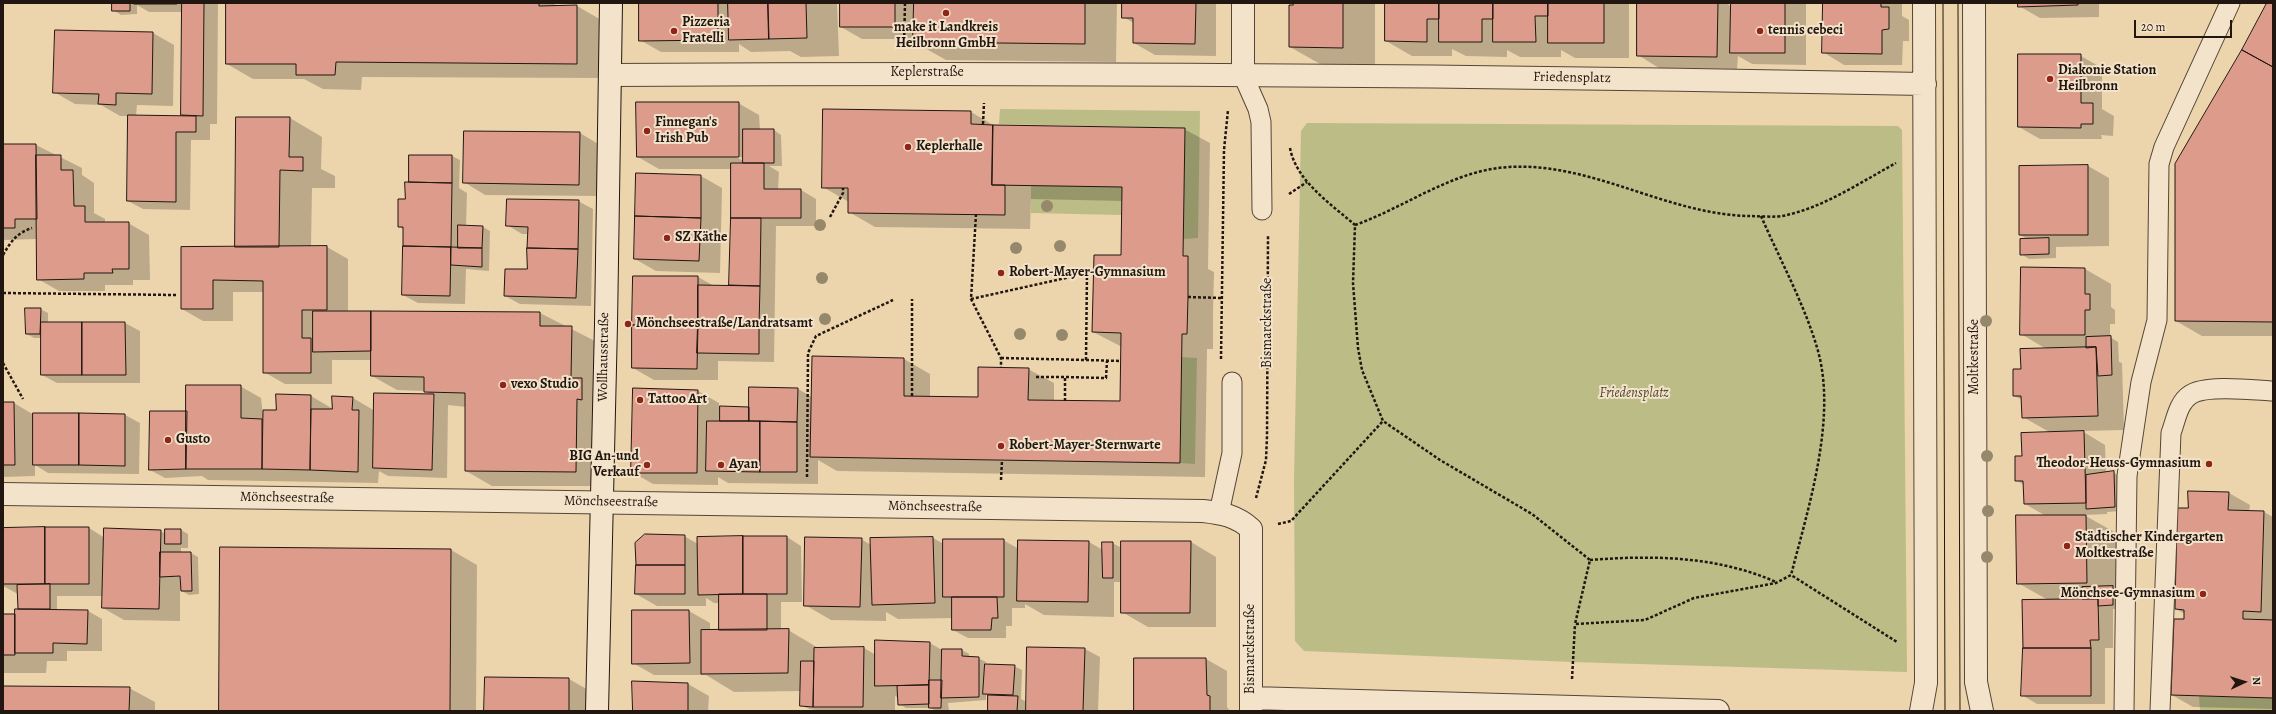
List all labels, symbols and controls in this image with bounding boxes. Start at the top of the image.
marker: make it Landkreis Heilbronn GmbH [941,8,951,18]
scale bar [2136,12,2234,38]
place label: Pizzeria Fratelli [682,15,730,48]
text: 20 m [2141,19,2165,35]
place label: make it Landkreis Heilbronn GmbH [894,20,998,52]
place label: tennis cebeci [1768,23,1843,39]
marker: Pizzeria Fratelli [669,26,679,36]
marker: tennis cebeci [1755,26,1765,36]
place label: Diakonie Station Heilbronn [2058,63,2156,96]
street label: Keplerstraße [890,65,964,81]
street label: Friedensplatz [1533,69,1611,87]
marker: Diakonie Station Heilbronn [2045,74,2055,84]
place label: Finnegan's Irish Pub [655,115,717,148]
marker: Finnegan's Irish Pub [642,126,652,136]
place label: Keplerhalle [916,139,983,155]
marker: Keplerhalle [903,142,913,152]
place label: SZ Käthe [675,230,728,246]
marker: SZ Käthe [662,233,672,243]
place label: Robert-Mayer-Gymnasium [1009,265,1166,281]
marker: Robert-Mayer-Gymnasium [996,268,1006,278]
street label: Bismarckstraße [1260,278,1276,368]
street label: Wollhausstraße [595,312,613,402]
place label: Mönchseestraße/Landratsamt [636,316,813,332]
marker: Mönchseestraße/Landratsamt [623,319,633,329]
street label: Moltkestraße [1967,319,1983,395]
place label: vexo Studio [511,377,579,393]
marker: vexo Studio [498,380,508,390]
park label: Friedensplatz [1599,386,1669,402]
place label: Tattoo Art [648,392,707,408]
marker: Tattoo Art [635,395,645,405]
place label: Gusto [176,432,210,448]
marker: Gusto [163,435,173,445]
place label: Robert-Mayer-Sternwarte [1009,438,1161,454]
marker: Robert-Mayer-Sternwarte [996,441,1006,451]
place label: BIG An-und Verkauf [569,449,639,482]
place label: Theodor-Heuss-Gymnasium [2037,456,2201,472]
place label: Ayan [729,457,758,473]
marker: Theodor-Heuss-Gymnasium [2204,459,2214,469]
marker: BIG An-und Verkauf [642,460,652,470]
marker: Ayan [716,460,726,470]
street label: Mönchseestraße [240,489,334,507]
street label: Mönchseestraße [564,493,658,511]
street label: Mönchseestraße [888,498,982,516]
place label: Städtischer Kindergarten Moltkestraße [2075,530,2223,562]
marker: Städtischer Kindergarten Moltkestraße [2062,541,2072,551]
place label: Mönchsee-Gymnasium [2060,586,2195,602]
marker: Mönchsee-Gymnasium [2198,589,2208,599]
street label: Bismarckstraße [1243,604,1259,694]
north arrow [2224,662,2264,702]
text: N [2249,677,2264,686]

